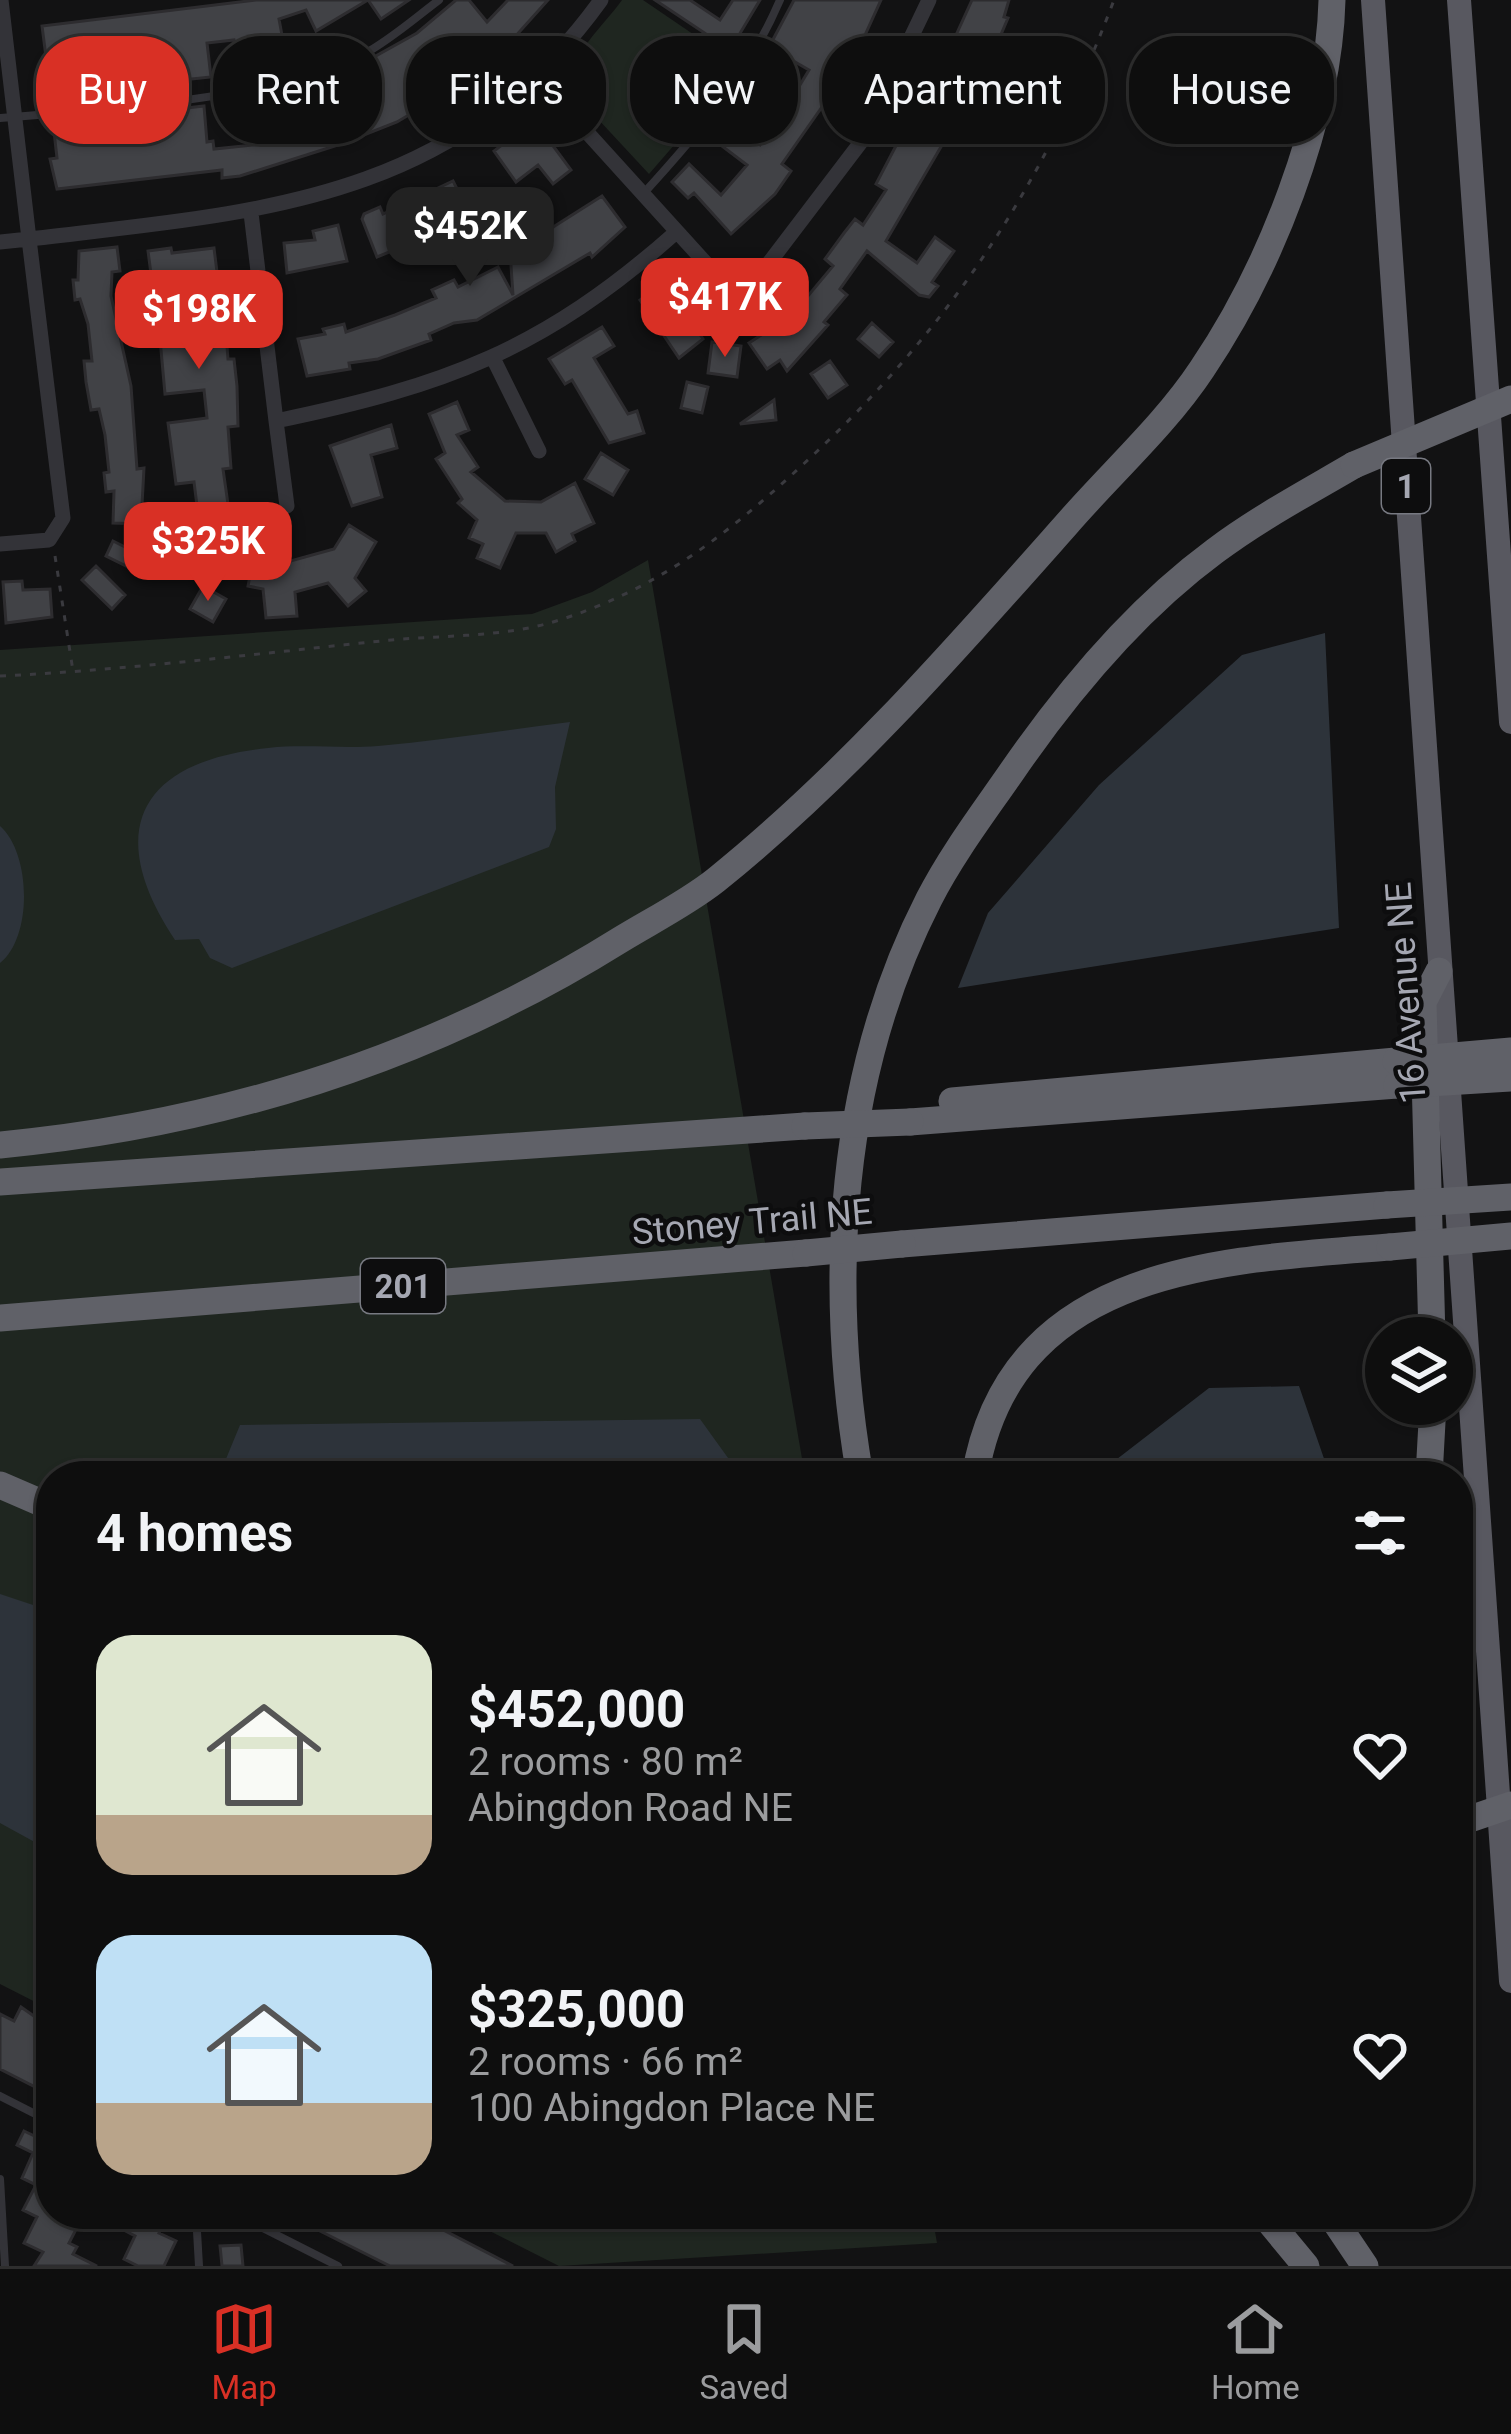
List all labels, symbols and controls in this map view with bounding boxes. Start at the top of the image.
chip: Buy [36,36,189,144]
chip: Rent [213,36,382,144]
chip: Filters [406,36,606,144]
chip: New [630,36,798,144]
chip: Apartment [822,36,1105,144]
chip: House [1129,36,1334,144]
pin: $452K [386,187,554,289]
text: $452K [413,203,527,249]
pin: $417K [641,258,809,360]
pin: $198K [115,270,283,372]
text: $417K [668,274,782,320]
text: $198K [142,286,256,332]
road number: 1 [1382,459,1430,513]
pin: $325K [124,502,292,604]
text: $325K [151,518,265,564]
street label: 16 Avenue NE [1377,881,1435,1105]
street label: Stoney Trail NE [630,1191,874,1253]
road number: 201 [361,1259,445,1313]
map controls [1365,1317,1473,1425]
button: layers [1365,1317,1473,1425]
icon: filters [1347,1500,1413,1566]
text: 4 homes [96,1504,293,1563]
text: $452,000 [468,1680,685,1739]
icon: home [192,1683,336,1827]
icon: heart [1347,1722,1413,1788]
text: 2 rooms · 80 m² [468,1739,743,1785]
text: Abingdon Road NE [468,1785,793,1831]
text: $325,000 [468,1980,685,2039]
icon: home [192,1983,336,2127]
icon: heart [1347,2022,1413,2088]
text: 2 rooms · 66 m² [468,2039,743,2085]
text: 100 Abingdon Place NE [468,2085,875,2131]
tab: Map [211,2296,277,2407]
tab: Saved [699,2296,789,2407]
tab: Home [1211,2296,1300,2407]

